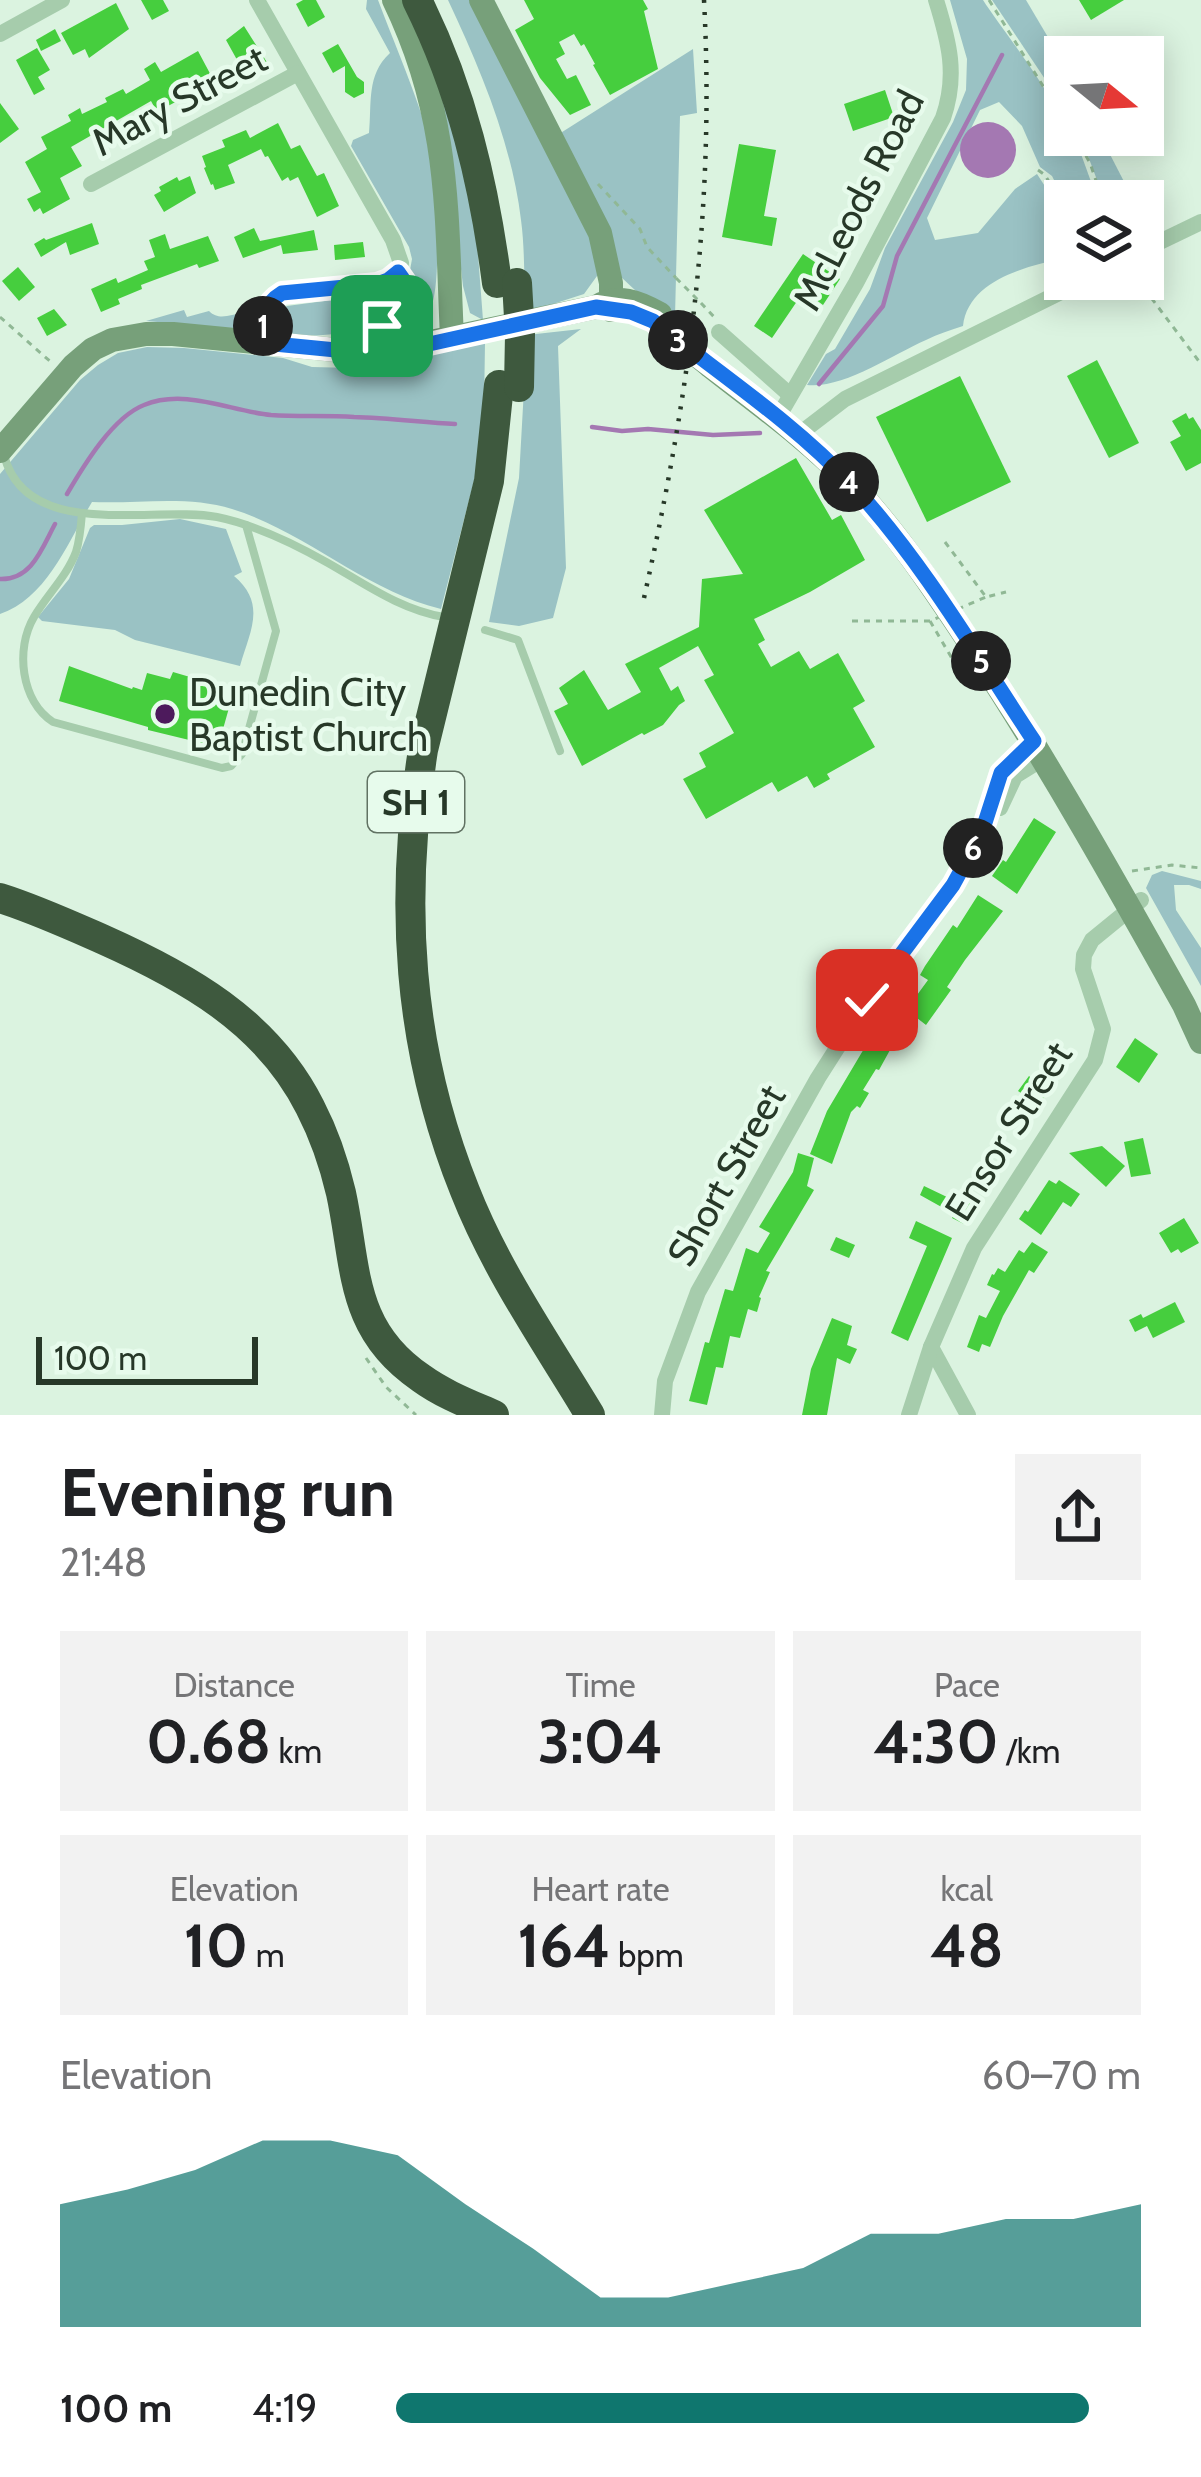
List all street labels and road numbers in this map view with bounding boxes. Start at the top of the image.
street label: Mary Street [83,34,275,166]
street label: McLeods Road [782,82,934,318]
road number: SH 1 [368,772,464,832]
street label: Ensor Street [934,1033,1082,1229]
street label: Short Street [657,1076,795,1274]

